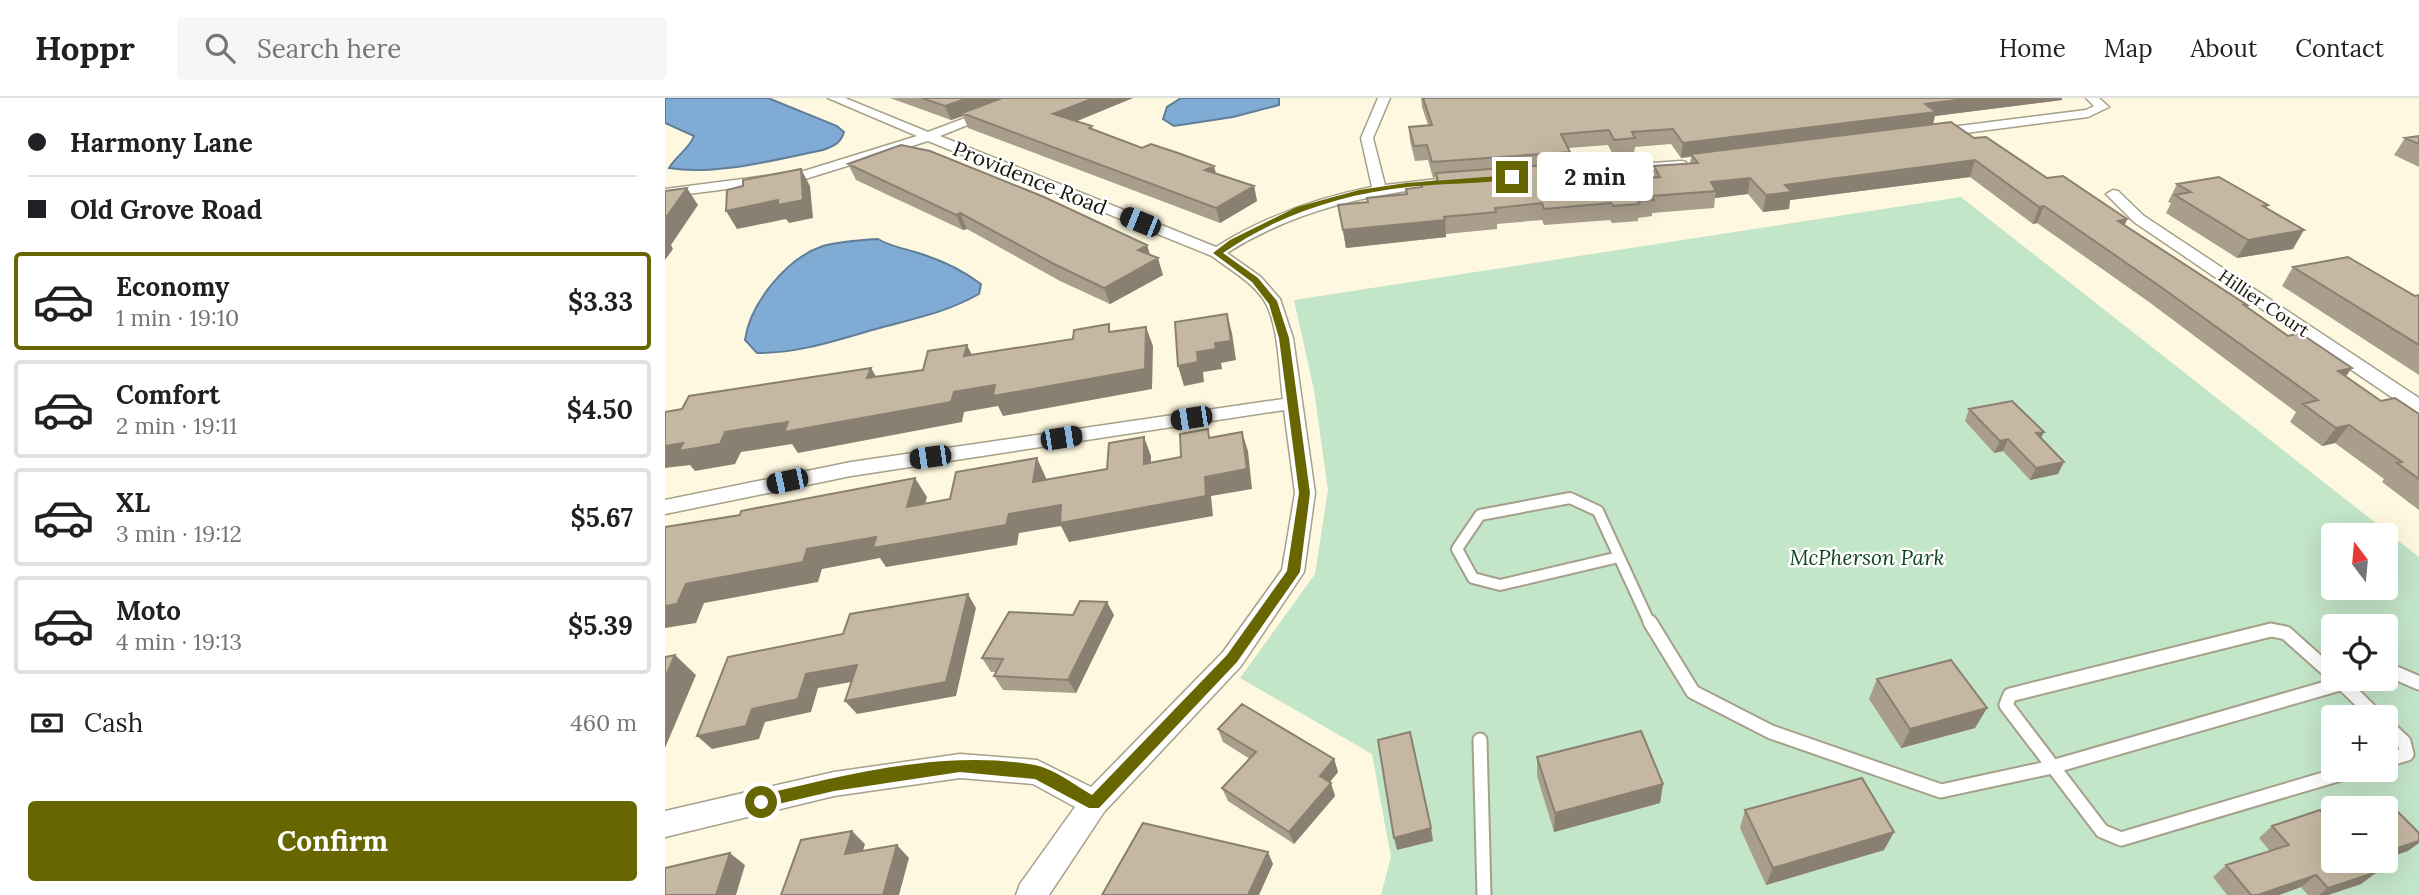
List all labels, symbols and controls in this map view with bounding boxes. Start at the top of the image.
search box [177,17,667,80]
text: Hoppr [35,27,135,69]
icon: search [201,29,239,67]
text: Search here [257,32,401,65]
text: Home [1999,33,2066,64]
text: Map [2104,33,2153,64]
text: About [2191,33,2257,64]
text: Contact [2295,33,2384,64]
text: Harmony Lane [70,126,253,159]
street label: Providence Road [949,135,1111,221]
callout: 2 min [1537,153,1652,202]
route end [1496,161,1528,193]
text: 2 min [1564,162,1626,191]
text: Old Grove Road [70,193,262,226]
car [1117,204,1164,240]
street label: Hillier Court [2214,264,2314,342]
icon: car [32,270,95,333]
text: Economy [116,270,229,303]
text: $3.33 [568,285,633,318]
text: 1 min · 19:10 [116,303,239,332]
icon: car [32,378,95,441]
text: Comfort [116,378,220,411]
text: $4.50 [567,393,633,426]
car [1169,404,1214,432]
text: 2 min · 19:11 [116,411,237,440]
car [1039,424,1084,452]
car [908,444,953,470]
car [765,466,810,496]
icon: car [32,486,95,549]
text: XL [116,486,150,519]
text: $5.67 [570,501,633,534]
text: 3 min · 19:12 [116,519,242,548]
north arrow [2321,523,2397,600]
map controls [2321,523,2398,873]
park label: McPherson Park [1790,544,1945,571]
icon: car [32,594,95,657]
text: Moto [116,594,181,627]
text: $5.39 [568,609,633,642]
button: locate [2321,614,2398,691]
text: 4 min · 19:13 [116,627,242,656]
icon: cash [28,704,66,742]
button: + [2321,705,2398,782]
text: Cash [84,706,143,739]
text: 460 m [570,708,637,737]
route start [745,786,777,818]
button: − [2321,796,2398,873]
button: Confirm [28,801,637,881]

